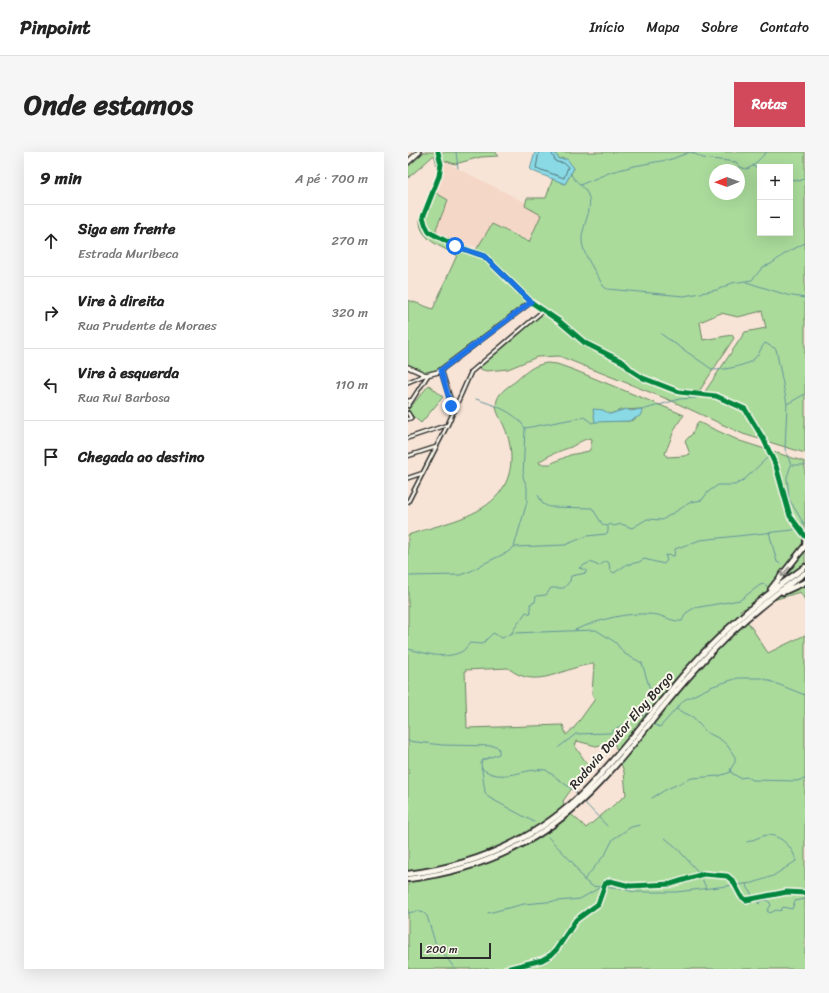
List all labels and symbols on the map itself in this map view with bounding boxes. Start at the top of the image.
north arrow [709,164,745,200]
route start [446,237,464,255]
route end [442,397,460,415]
one-way arrow [781,567,790,578]
street label: Rodovia Doutor Eloy Borgo [563,666,680,795]
scale bar [420,941,491,960]

